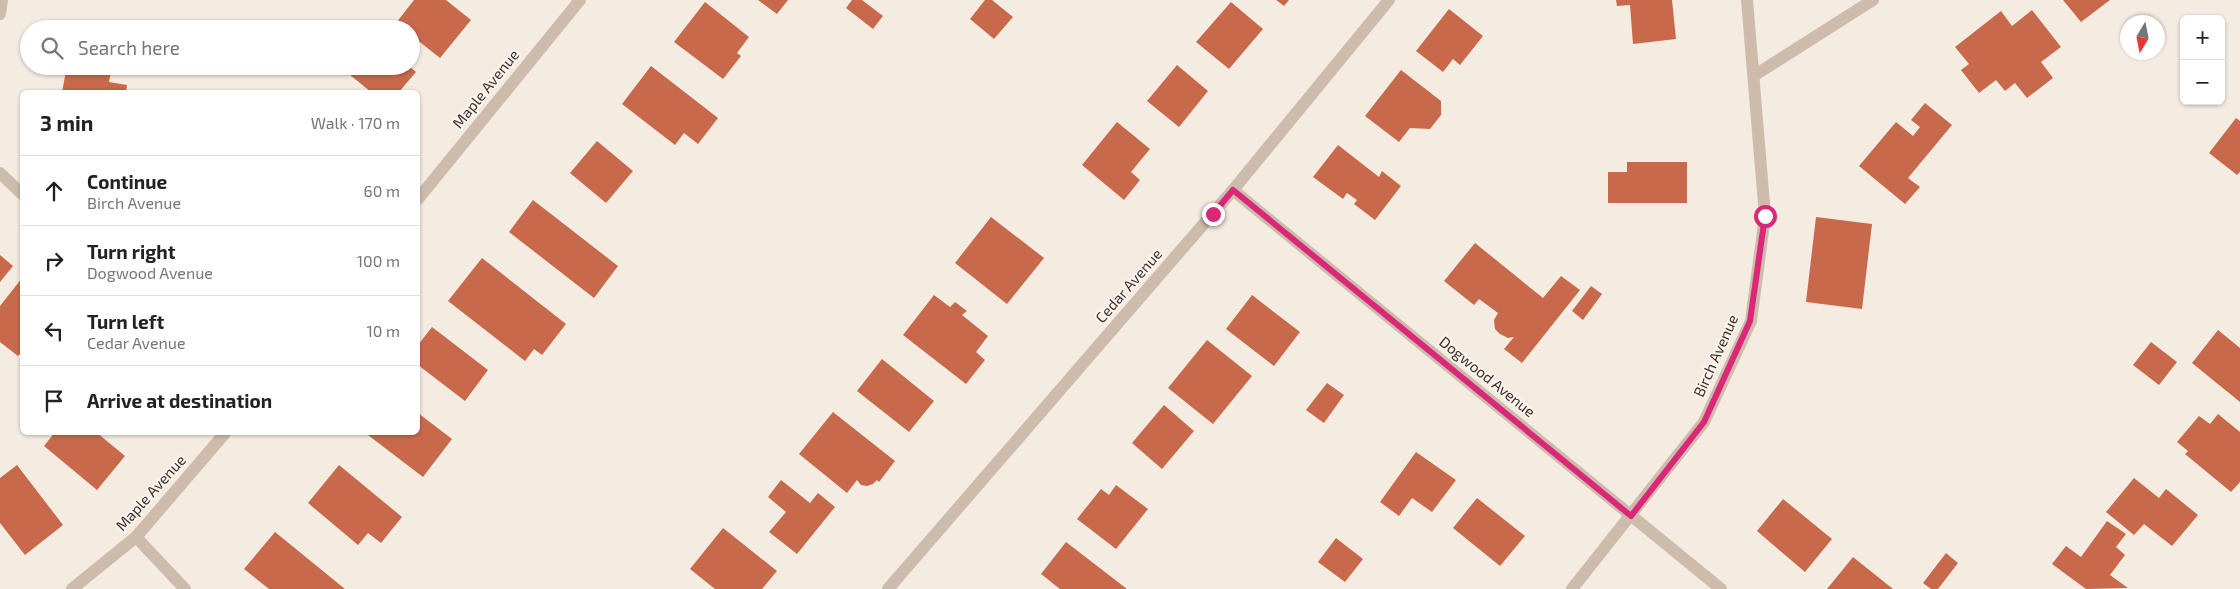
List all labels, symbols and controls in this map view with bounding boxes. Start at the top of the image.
north arrow [2120,15,2165,60]
map controls [2180,15,2225,105]
button: + [2180,15,2225,60]
search box [20,20,420,75]
icon: search [38,34,66,62]
text: Search here [78,36,180,59]
street label: Maple Avenue [448,45,522,131]
button: − [2180,60,2225,105]
text: 3 min [40,110,93,135]
text: Walk · 170 m [311,113,400,132]
text: Continue [87,170,167,193]
icon: ahead [40,177,68,205]
text: 60 m [364,181,400,200]
text: Birch Avenue [87,193,181,212]
route end [1202,203,1225,226]
route start [1754,205,1777,228]
text: Turn right [87,240,175,263]
street label: Cedar Avenue [1091,245,1165,326]
icon: right [40,247,68,275]
text: 100 m [357,251,400,270]
text: Dogwood Avenue [87,263,213,282]
text: Turn left [87,310,164,333]
street label: Birch Avenue [1689,312,1741,400]
icon: left [40,317,68,345]
text: 10 m [366,321,400,340]
street label: Dogwood Avenue [1436,332,1539,420]
text: Cedar Avenue [87,333,186,352]
icon: arrive [40,387,68,415]
text: Arrive at destination [87,389,272,412]
street label: Maple Avenue [111,451,189,534]

